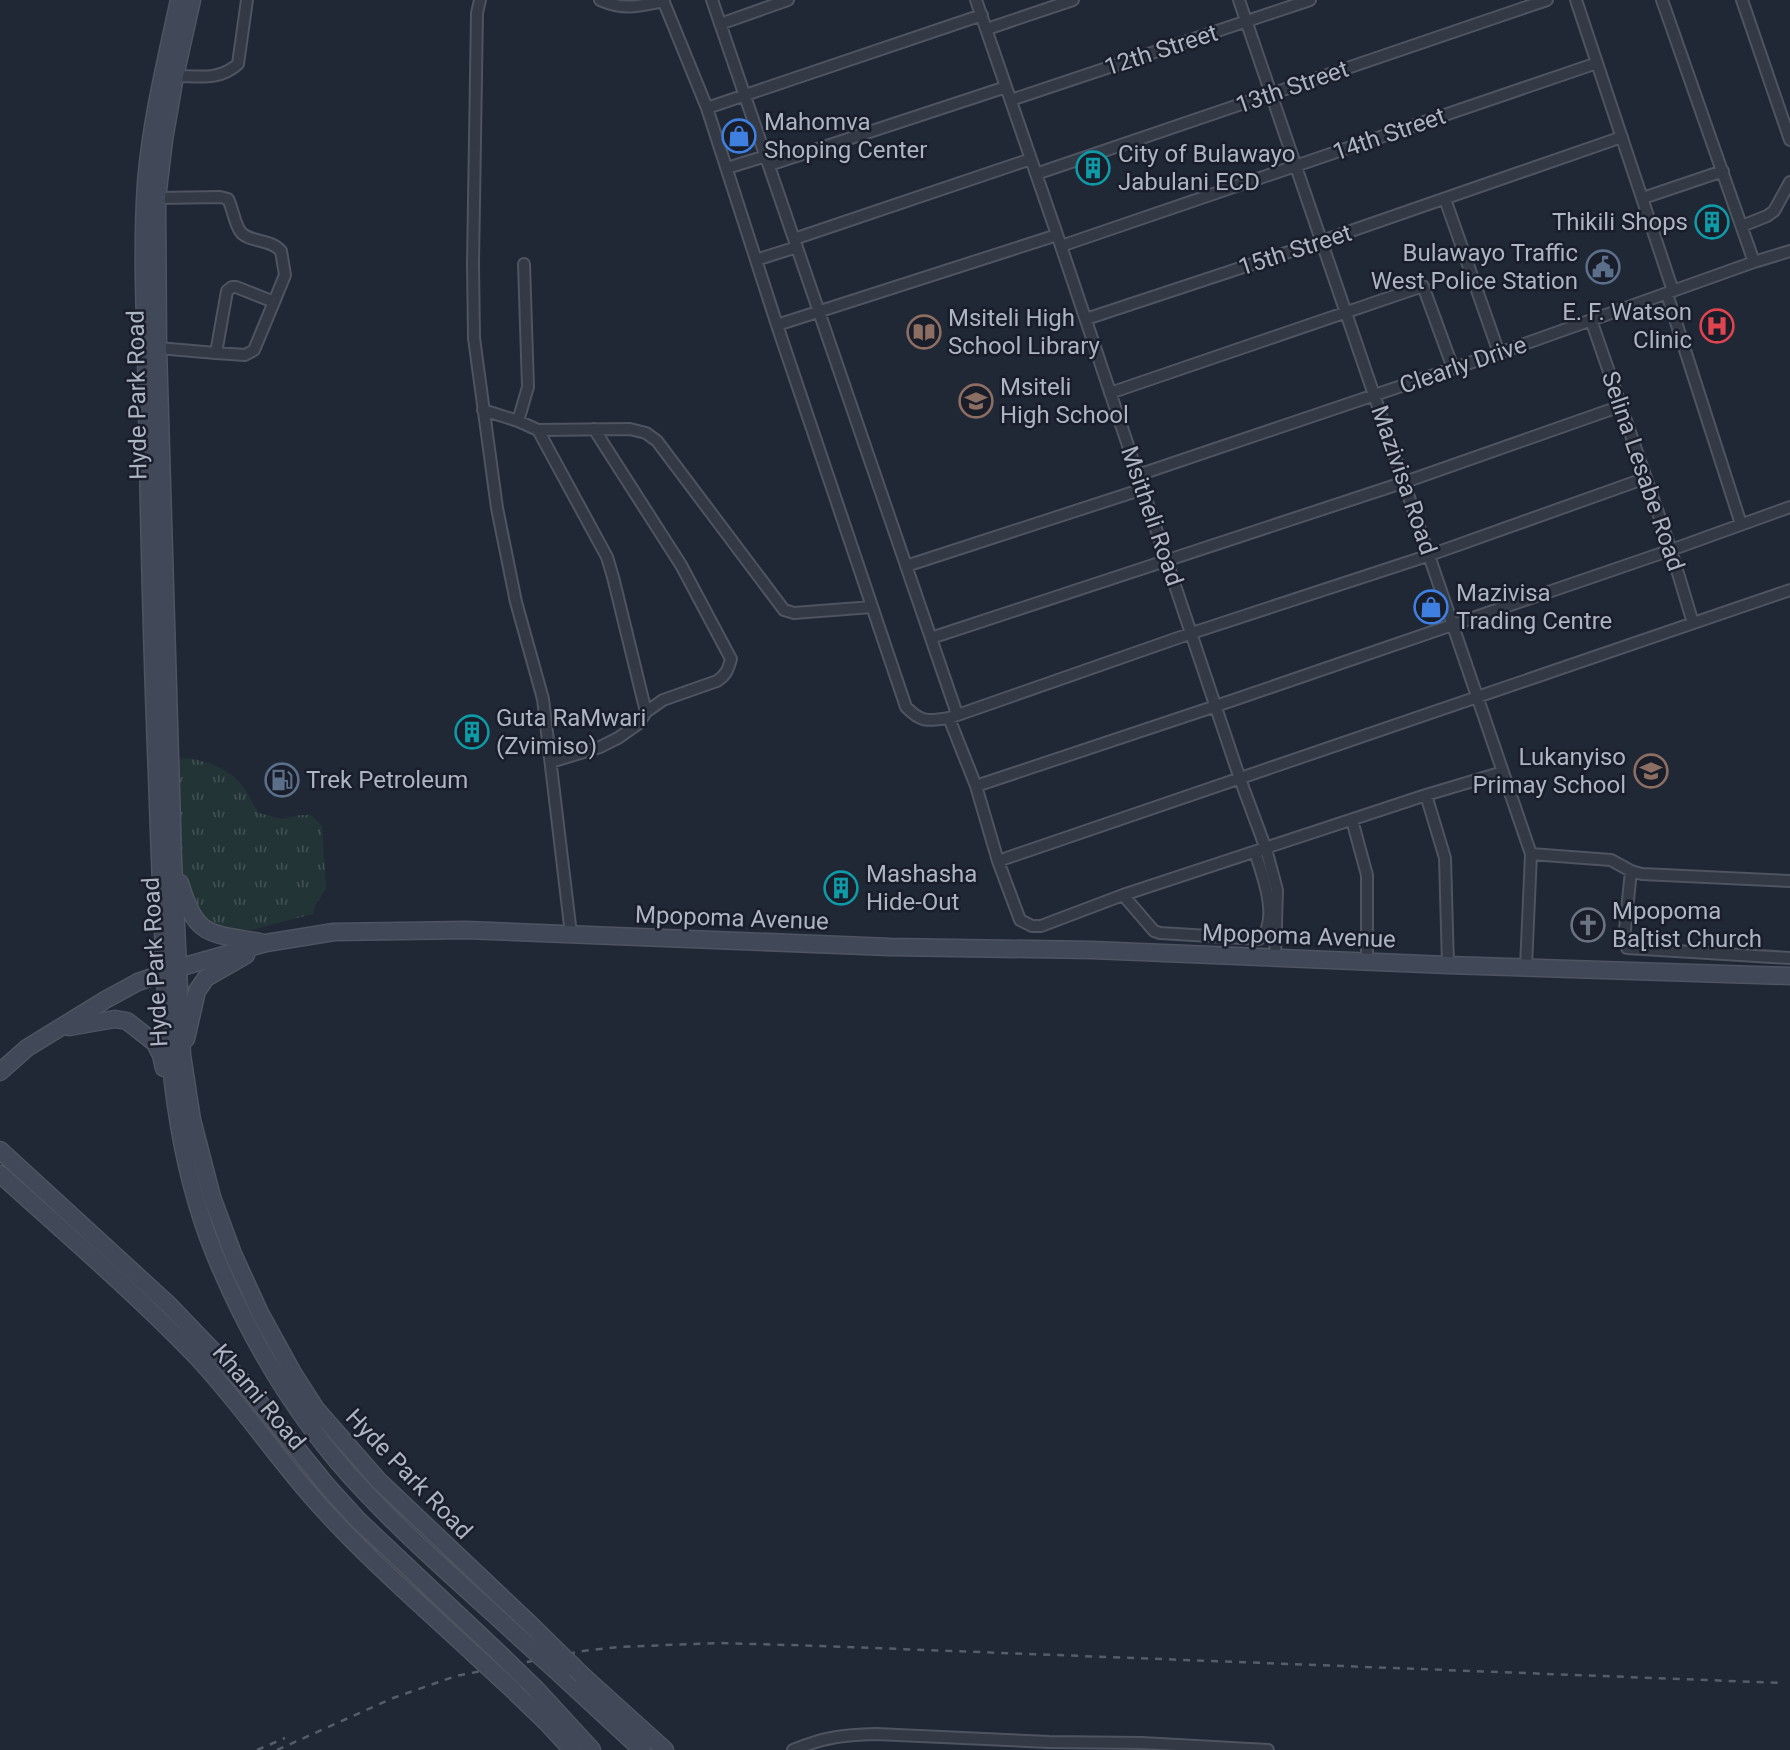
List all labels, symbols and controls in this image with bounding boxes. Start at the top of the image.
street label: 12th Street [1101,19,1221,81]
street label: 13th Street [1232,55,1352,119]
street label: 14th Street [1329,102,1449,166]
place label: Mahomva Shoping Center [764,108,927,164]
shop icon: Mahomva Shoping Center [720,117,758,155]
place label: City of Bulawayo Jabulani ECD [1118,140,1295,196]
building icon: City of Bulawayo Jabulani ECD [1074,149,1112,187]
building icon: Thikili Shops [1693,203,1731,241]
place label: Thikili Shops [1552,208,1688,236]
street label: 15th Street [1235,219,1355,281]
place label: Bulawayo Traffic West Police Station [1371,239,1578,295]
public building icon: Bulawayo Traffic West Police Station [1584,248,1622,286]
place label: E. F. Watson Clinic [1562,298,1692,354]
place label: Msiteli High School Library [948,304,1100,360]
hospital icon: E. F. Watson Clinic [1698,307,1736,345]
street label: Hyde Park Road [122,310,152,480]
library icon: Msiteli High School Library [905,313,943,351]
street label: Clearly Drive [1396,330,1530,400]
street label: Selina Lesabe Road [1596,368,1690,574]
place label: Msiteli High School [1000,373,1129,429]
school or university icon: Msiteli High School [957,382,995,420]
street label: Mazivisa Road [1365,402,1443,558]
street label: Msitheli Road [1115,443,1189,589]
place label: Mazivisa Trading Centre [1456,579,1612,635]
shop icon: Mazivisa Trading Centre [1412,588,1450,626]
place label: Guta RaMwari (Zvimiso) [496,704,646,760]
building icon: Guta RaMwari (Zvimiso) [453,713,491,751]
place label: Lukanyiso Primay School [1472,743,1626,799]
school or university icon: Lukanyiso Primay School [1632,752,1670,790]
fuel station icon: Trek Petroleum [263,761,301,799]
place label: Trek Petroleum [306,766,468,794]
place label: Mashasha Hide-Out [866,860,977,916]
building icon: Mashasha Hide-Out [822,869,860,907]
street label: Hyde Park Road [137,876,173,1048]
place label: Mpopoma Ba[tist Church [1612,897,1762,953]
street label: Mpopoma Avenue [635,901,829,935]
church icon: Mpopoma Ba[tist Church [1569,906,1607,944]
street label: Mpopoma Avenue [1202,919,1396,953]
street label: Khami Road [207,1339,311,1455]
street label: Hyde Park Road [340,1403,478,1545]

